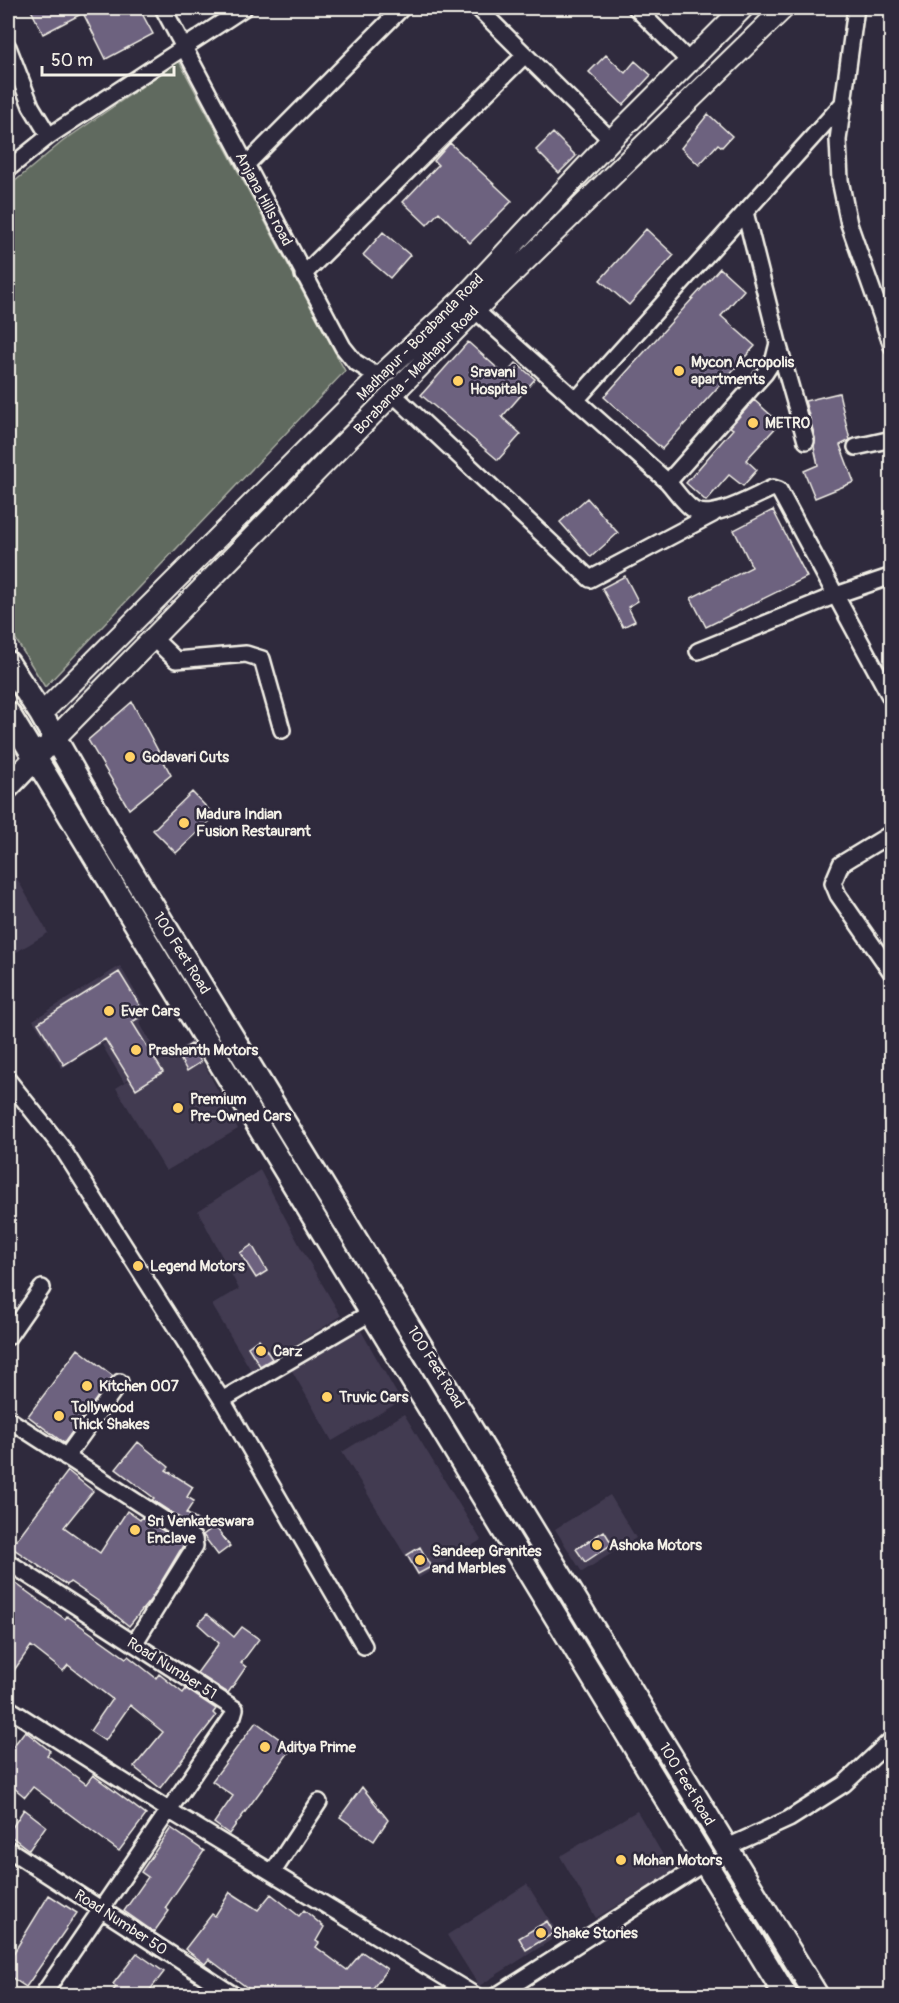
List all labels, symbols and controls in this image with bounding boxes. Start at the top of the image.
scale bar [42,39,174,77]
text: 50 m [51,49,93,72]
street label: Anjana Hills road [231,149,296,249]
street label: Madhapur - Borabanda Road [353,270,488,405]
street label: Borabanda - Madhapur Road [350,302,483,439]
place label: Mycon Acropolis apartments [691,353,794,389]
place label: Sravani Hospitals [470,363,528,399]
marker: Mycon Acropolis apartments [672,364,686,378]
marker: Sravani Hospitals [451,374,465,388]
place label: METRO [765,414,811,433]
marker: METRO [746,416,760,430]
place label: Godavari Cuts [142,748,229,767]
marker: Godavari Cuts [123,750,137,764]
place label: Madura Indian Fusion Restaurant [196,805,312,841]
marker: Madura Indian Fusion Restaurant [177,816,191,830]
street label: 100 Feet Road [149,909,214,998]
place label: Ever Cars [121,1002,180,1021]
marker: Ever Cars [102,1004,116,1018]
place label: Prashanth Motors [148,1041,259,1060]
marker: Prashanth Motors [129,1043,143,1057]
place label: Premium Pre-Owned Cars [190,1090,292,1126]
marker: Premium Pre-Owned Cars [171,1101,185,1115]
place label: Legend Motors [150,1257,245,1276]
marker: Legend Motors [131,1259,145,1273]
street label: 100 Feet Road [403,1323,468,1412]
place label: Carz [273,1342,303,1361]
marker: Carz [254,1344,268,1358]
place label: Kitchen 007 [99,1377,179,1396]
marker: Kitchen 007 [80,1379,94,1393]
place label: Truvic Cars [338,1388,409,1407]
marker: Truvic Cars [320,1390,334,1404]
place label: Tollywood Thick Shakes [70,1398,150,1434]
marker: Tollywood Thick Shakes [52,1409,66,1423]
place label: Sri Venkateswara Enclave [147,1512,254,1548]
marker: Sri Venkateswara Enclave [128,1523,142,1537]
place label: Ashoka Motors [609,1536,702,1555]
marker: Ashoka Motors [590,1538,604,1552]
place label: Sandeep Granites and Marbles [432,1542,542,1578]
marker: Sandeep Granites and Marbles [413,1553,427,1567]
street label: Road Number 51 [123,1633,220,1704]
place label: Aditya Prime [277,1738,356,1757]
street label: 100 Feet Road [654,1739,719,1829]
marker: Aditya Prime [258,1740,272,1754]
place label: Mohan Motors [633,1851,722,1870]
marker: Mohan Motors [614,1853,628,1867]
street label: Road Number 50 [71,1885,171,1959]
place label: Shake Stories [553,1924,638,1943]
marker: Shake Stories [534,1926,548,1940]

